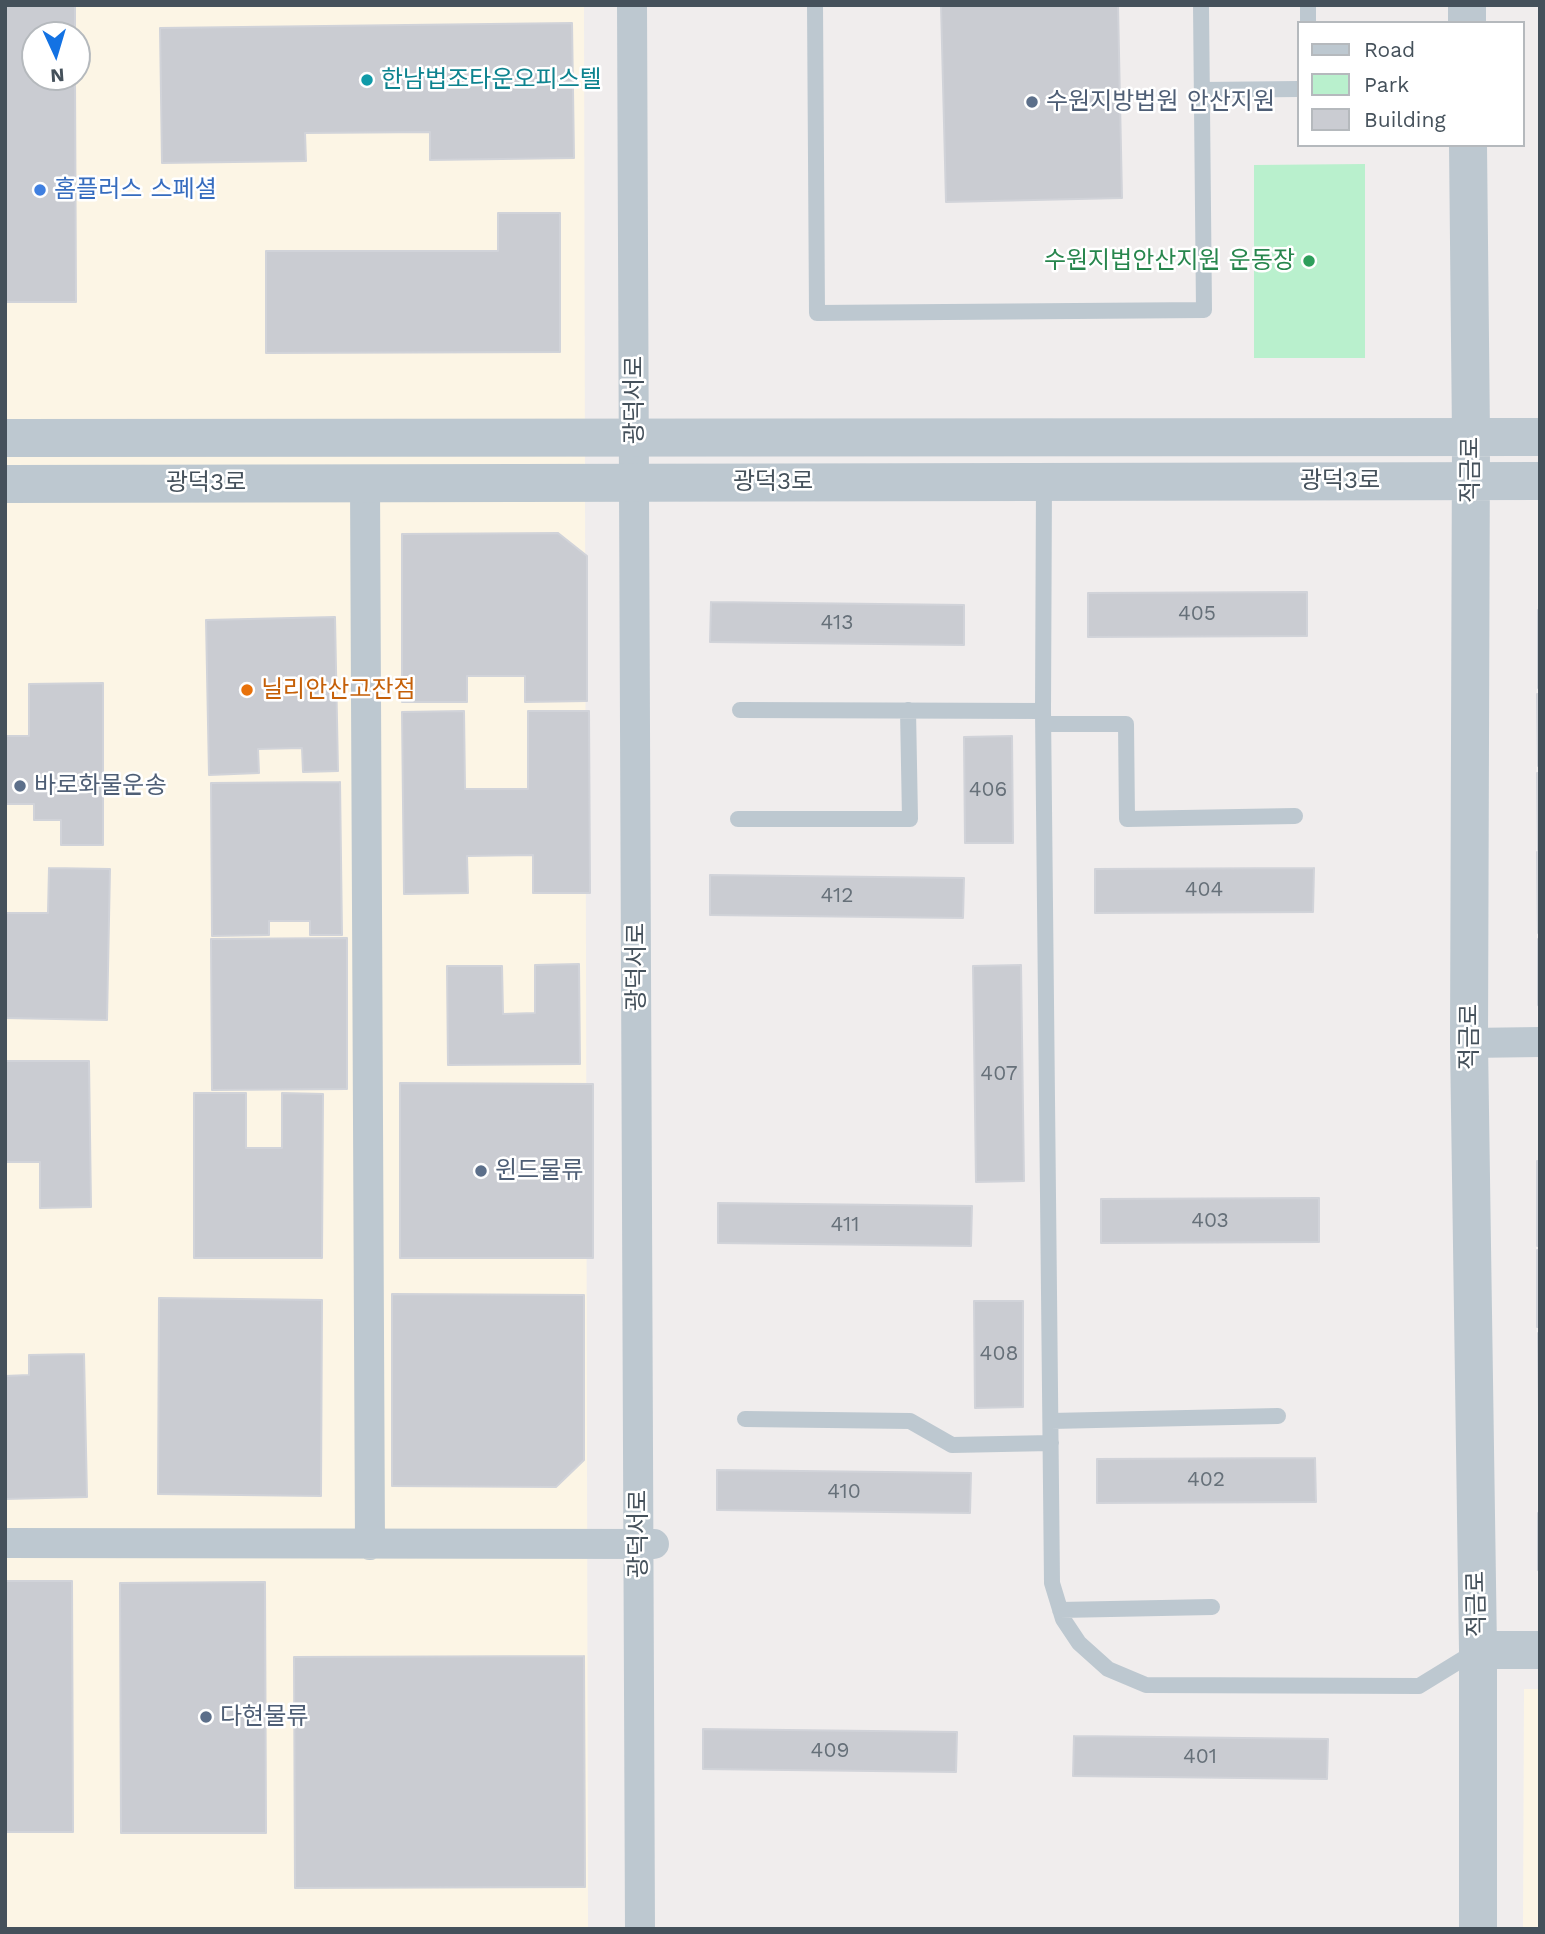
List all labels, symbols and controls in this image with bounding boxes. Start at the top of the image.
north arrow [21,21,91,91]
legend [1296,21,1524,147]
text: Road [1364,37,1415,62]
text: N [50,63,65,87]
place label: 한남법조타운오피스텔 [381,66,602,94]
marker: 한남법조타운오피스텔 [359,72,375,88]
text: Park [1364,72,1409,97]
place label: 수원지방법원 안산지원 [1046,88,1275,116]
marker: 수원지방법원 안산지원 [1024,94,1040,110]
text: Building [1364,107,1446,132]
place label: 홈플러스 스페셜 [54,176,217,204]
marker: 홈플러스 스페셜 [32,182,48,198]
place label: 수원지법안산지원 운동장 [1044,247,1295,275]
marker: 수원지법안산지원 운동장 [1301,253,1317,269]
street label: 광덕서로 [621,356,649,444]
street label: 적금로 [1457,437,1485,503]
street label: 광덕3로 [1300,467,1380,495]
street label: 광덕3로 [733,468,813,496]
street label: 광덕3로 [166,469,246,497]
house number: 405 [1178,601,1216,627]
house number: 413 [821,610,853,636]
place label: 닐리안산고잔점 [261,676,416,704]
marker: 닐리안산고잔점 [239,682,255,698]
place label: 바로화물운송 [34,772,166,800]
house number: 406 [969,777,1007,803]
marker: 바로화물운송 [12,778,28,794]
house number: 404 [1185,877,1223,903]
house number: 412 [821,883,853,909]
street label: 광덕서로 [623,923,651,1011]
street label: 적금로 [1456,1004,1484,1070]
house number: 407 [980,1061,1018,1087]
place label: 윈드물류 [495,1157,583,1185]
marker: 윈드물류 [473,1163,489,1179]
house number: 403 [1191,1208,1229,1234]
house number: 411 [831,1212,859,1238]
house number: 408 [980,1341,1018,1367]
house number: 402 [1187,1467,1225,1493]
house number: 410 [827,1479,861,1505]
street label: 광덕서로 [625,1490,653,1578]
street label: 적금로 [1462,1571,1492,1637]
place label: 다현물류 [220,1703,308,1731]
marker: 다현물류 [198,1709,214,1725]
house number: 409 [811,1738,849,1764]
house number: 401 [1183,1744,1217,1770]

